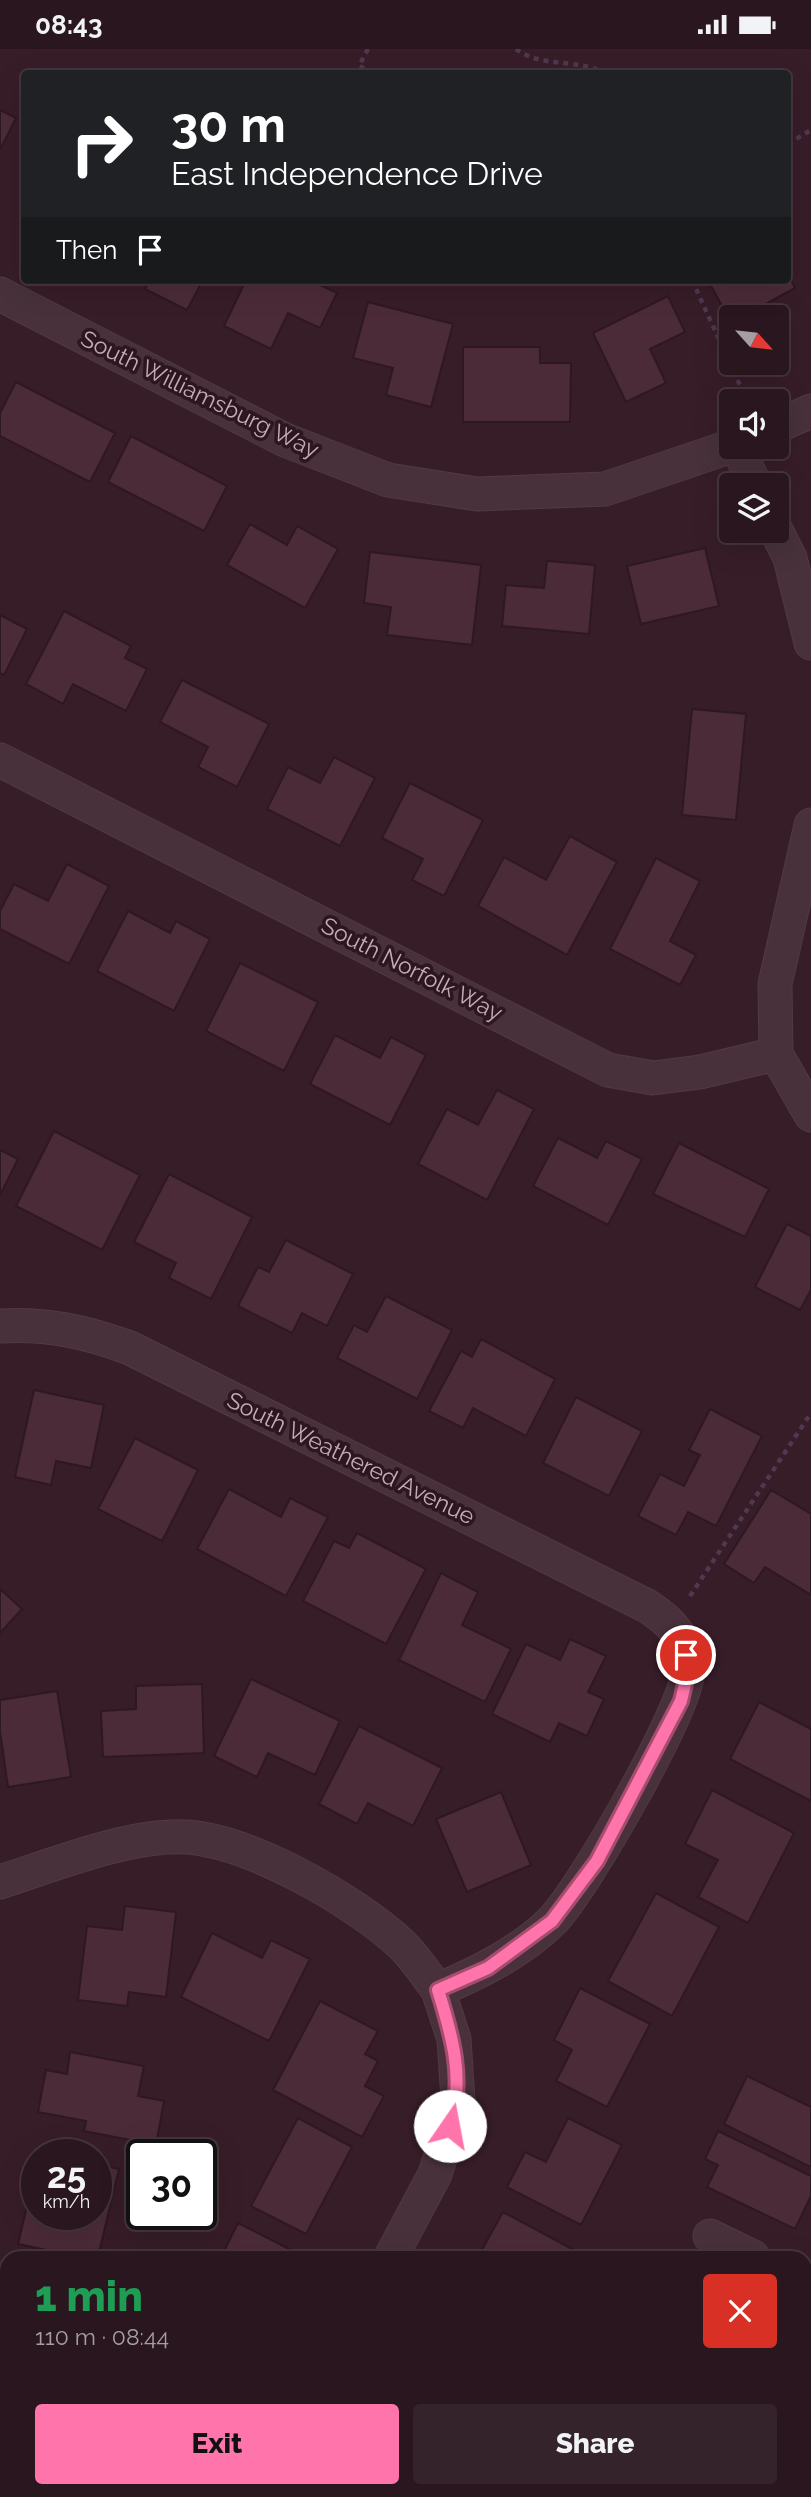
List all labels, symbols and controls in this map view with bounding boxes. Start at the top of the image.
text: 08:43 [35,10,102,40]
text: 30 m [171,96,286,153]
icon: right [56,98,147,189]
text: East Independence Drive [171,155,543,192]
icon: arrive [131,231,169,269]
text: Then [56,235,117,265]
north arrow [719,305,789,375]
map controls [719,305,789,543]
street label: South Williamsburg Way [77,324,324,463]
button: sound [719,389,789,459]
button: layers [719,473,789,543]
street label: South Norfolk Way [317,911,507,1026]
street label: South Weathered Avenue [223,1386,479,1529]
pin [656,1625,716,1685]
icon: arrive [667,1636,705,1674]
position arrow [413,2089,487,2163]
speed limit sign: 30 [126,2139,217,2230]
text: 25 [47,2155,86,2196]
text: km/h [43,2191,90,2212]
text: 1 min [35,2272,143,2321]
button: close [703,2274,777,2348]
text: 110 m · 08:44 [35,2323,169,2350]
button: Exit [35,2404,399,2484]
button: Share [413,2404,777,2484]

